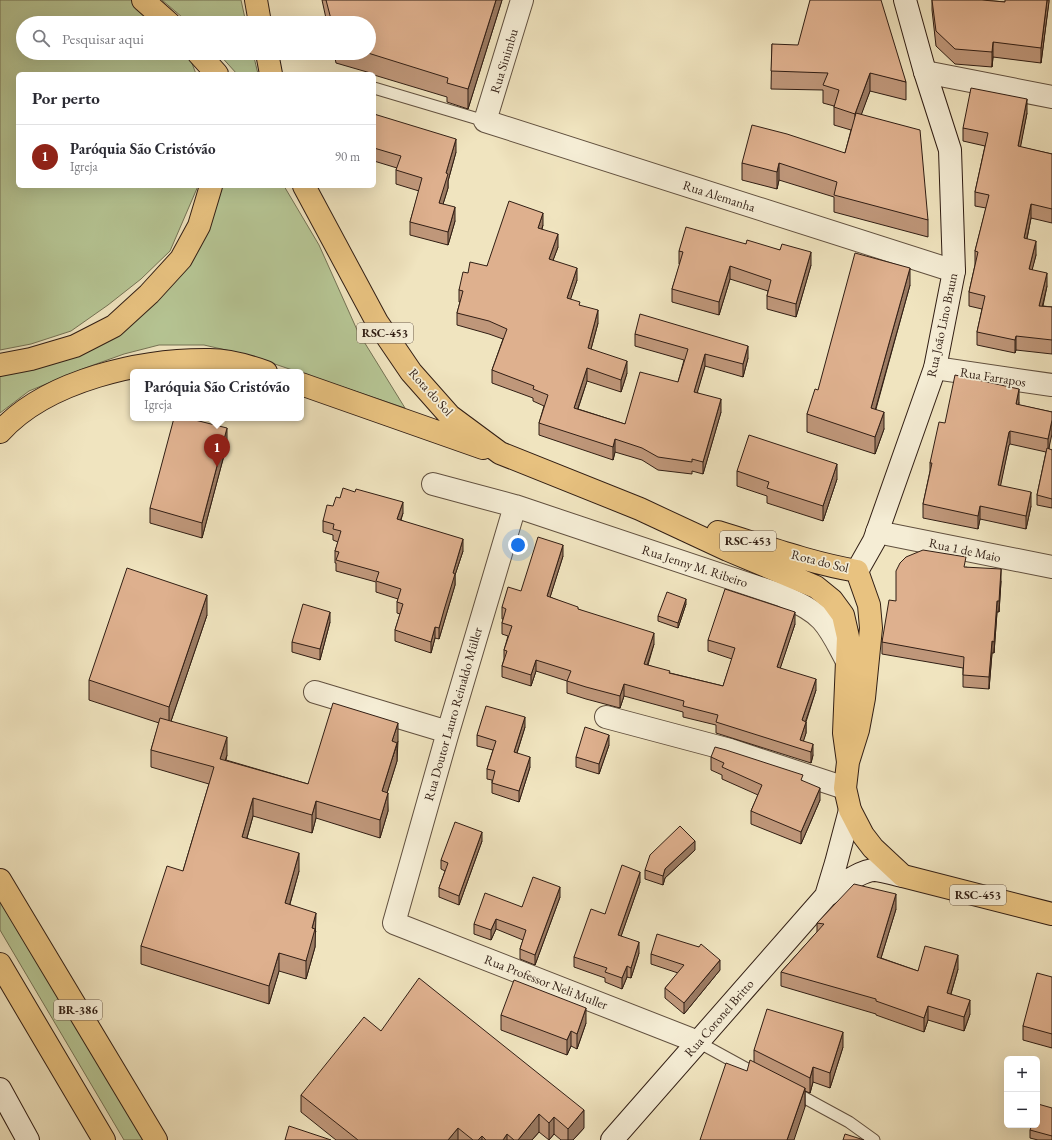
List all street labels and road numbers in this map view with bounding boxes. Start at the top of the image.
street label: Rua Sinimbu [486,26,522,95]
street label: Rua Alemanha [681,176,758,216]
street label: Rua João Lino Braun [923,271,961,379]
road number: RSC-453 [357,323,413,343]
street label: Rua Farrapos [959,363,1027,391]
street label: Rota do Sol [405,365,457,419]
road number: RSC-453 [720,531,776,551]
street label: Rua 1 de Maio [927,534,1003,566]
street label: Rua Jenny M. Ribeiro [640,541,750,591]
street label: Rota do Sol [790,546,850,576]
street label: Rua Doutor Lauro Reinaldo Müller [420,625,486,803]
road number: RSC-453 [950,885,1006,905]
street label: Rua Professor Neli Muller [482,951,611,1014]
street label: Rua Coronel Britto [681,976,757,1060]
road number: BR-386 [54,1000,102,1020]

